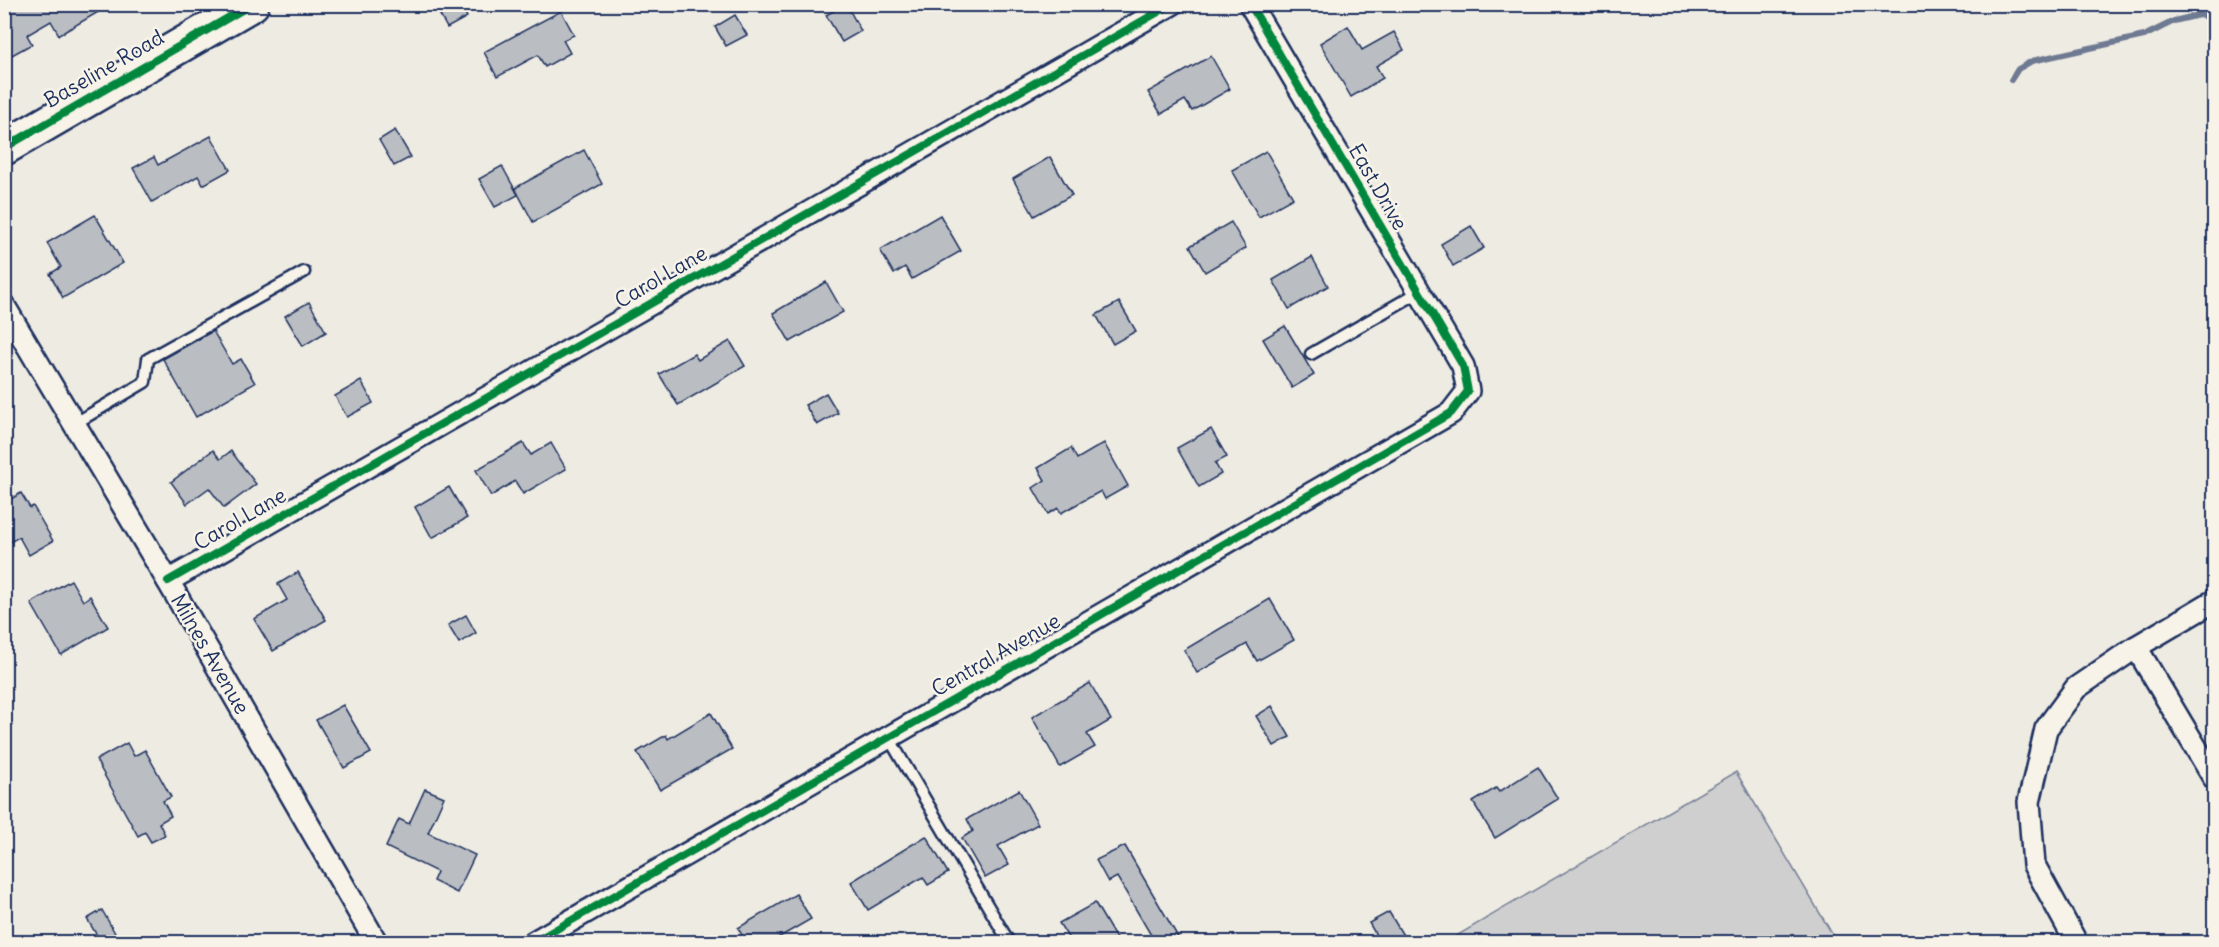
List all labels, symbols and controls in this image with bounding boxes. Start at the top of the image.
street label: Baseline Road [39,23,168,114]
street label: East Drive [1343,139,1414,235]
street label: Carol Lane [610,239,712,314]
street label: Carol Lane [189,481,291,556]
street label: Milnes Avenue [165,589,256,719]
street label: Central Avenue [927,607,1065,702]

